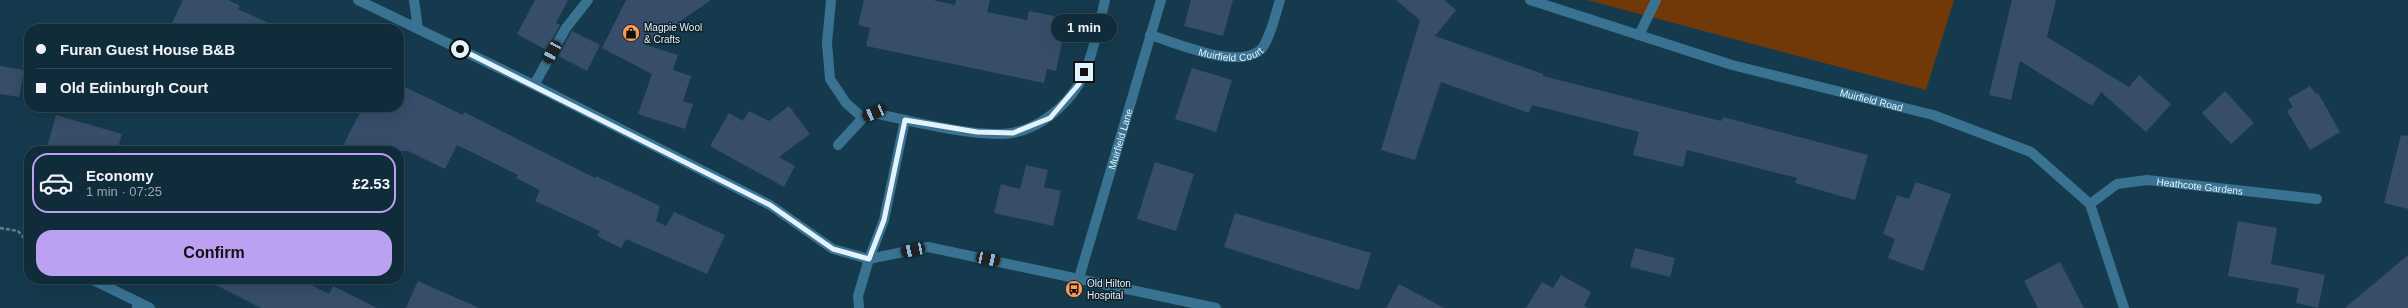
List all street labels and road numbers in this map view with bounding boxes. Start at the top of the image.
street label: Muirfield Court [1197,45,1265,63]
street label: Muirfield Road [1839,87,1904,113]
street label: Muirfield Lane [1106,107,1134,171]
street label: Heathcote Gardens [2156,176,2244,196]

